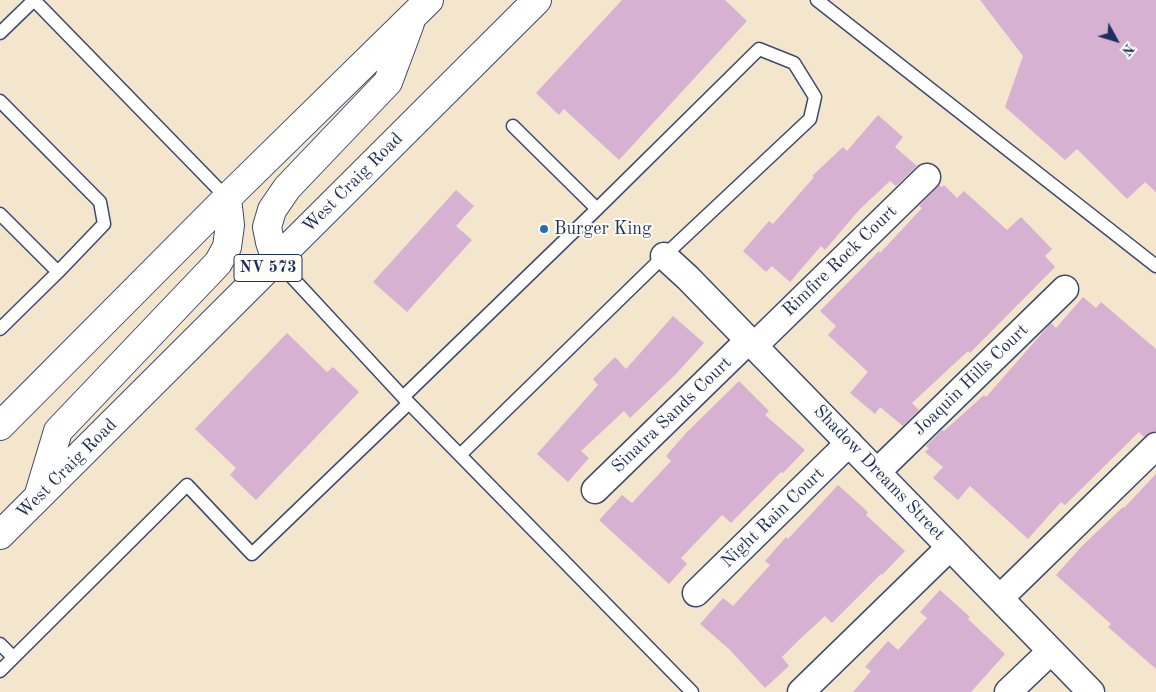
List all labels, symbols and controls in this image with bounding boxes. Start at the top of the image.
north arrow [1091,15,1141,65]
text: N [1119,41,1136,58]
street label: West Craig Road [298,128,408,238]
street label: Rimfire Rock Court [778,201,902,321]
place label: Burger King [554,218,652,240]
marker: Burger King [538,223,550,235]
road number: NV 573 [234,254,302,282]
street label: Joaquin Hills Court [909,320,1033,440]
street label: Sinatra Sands Court [607,352,737,478]
street label: Shadow Dreams Street [809,401,949,545]
street label: West Craig Road [12,414,122,524]
street label: Night Rain Court [717,463,829,573]

